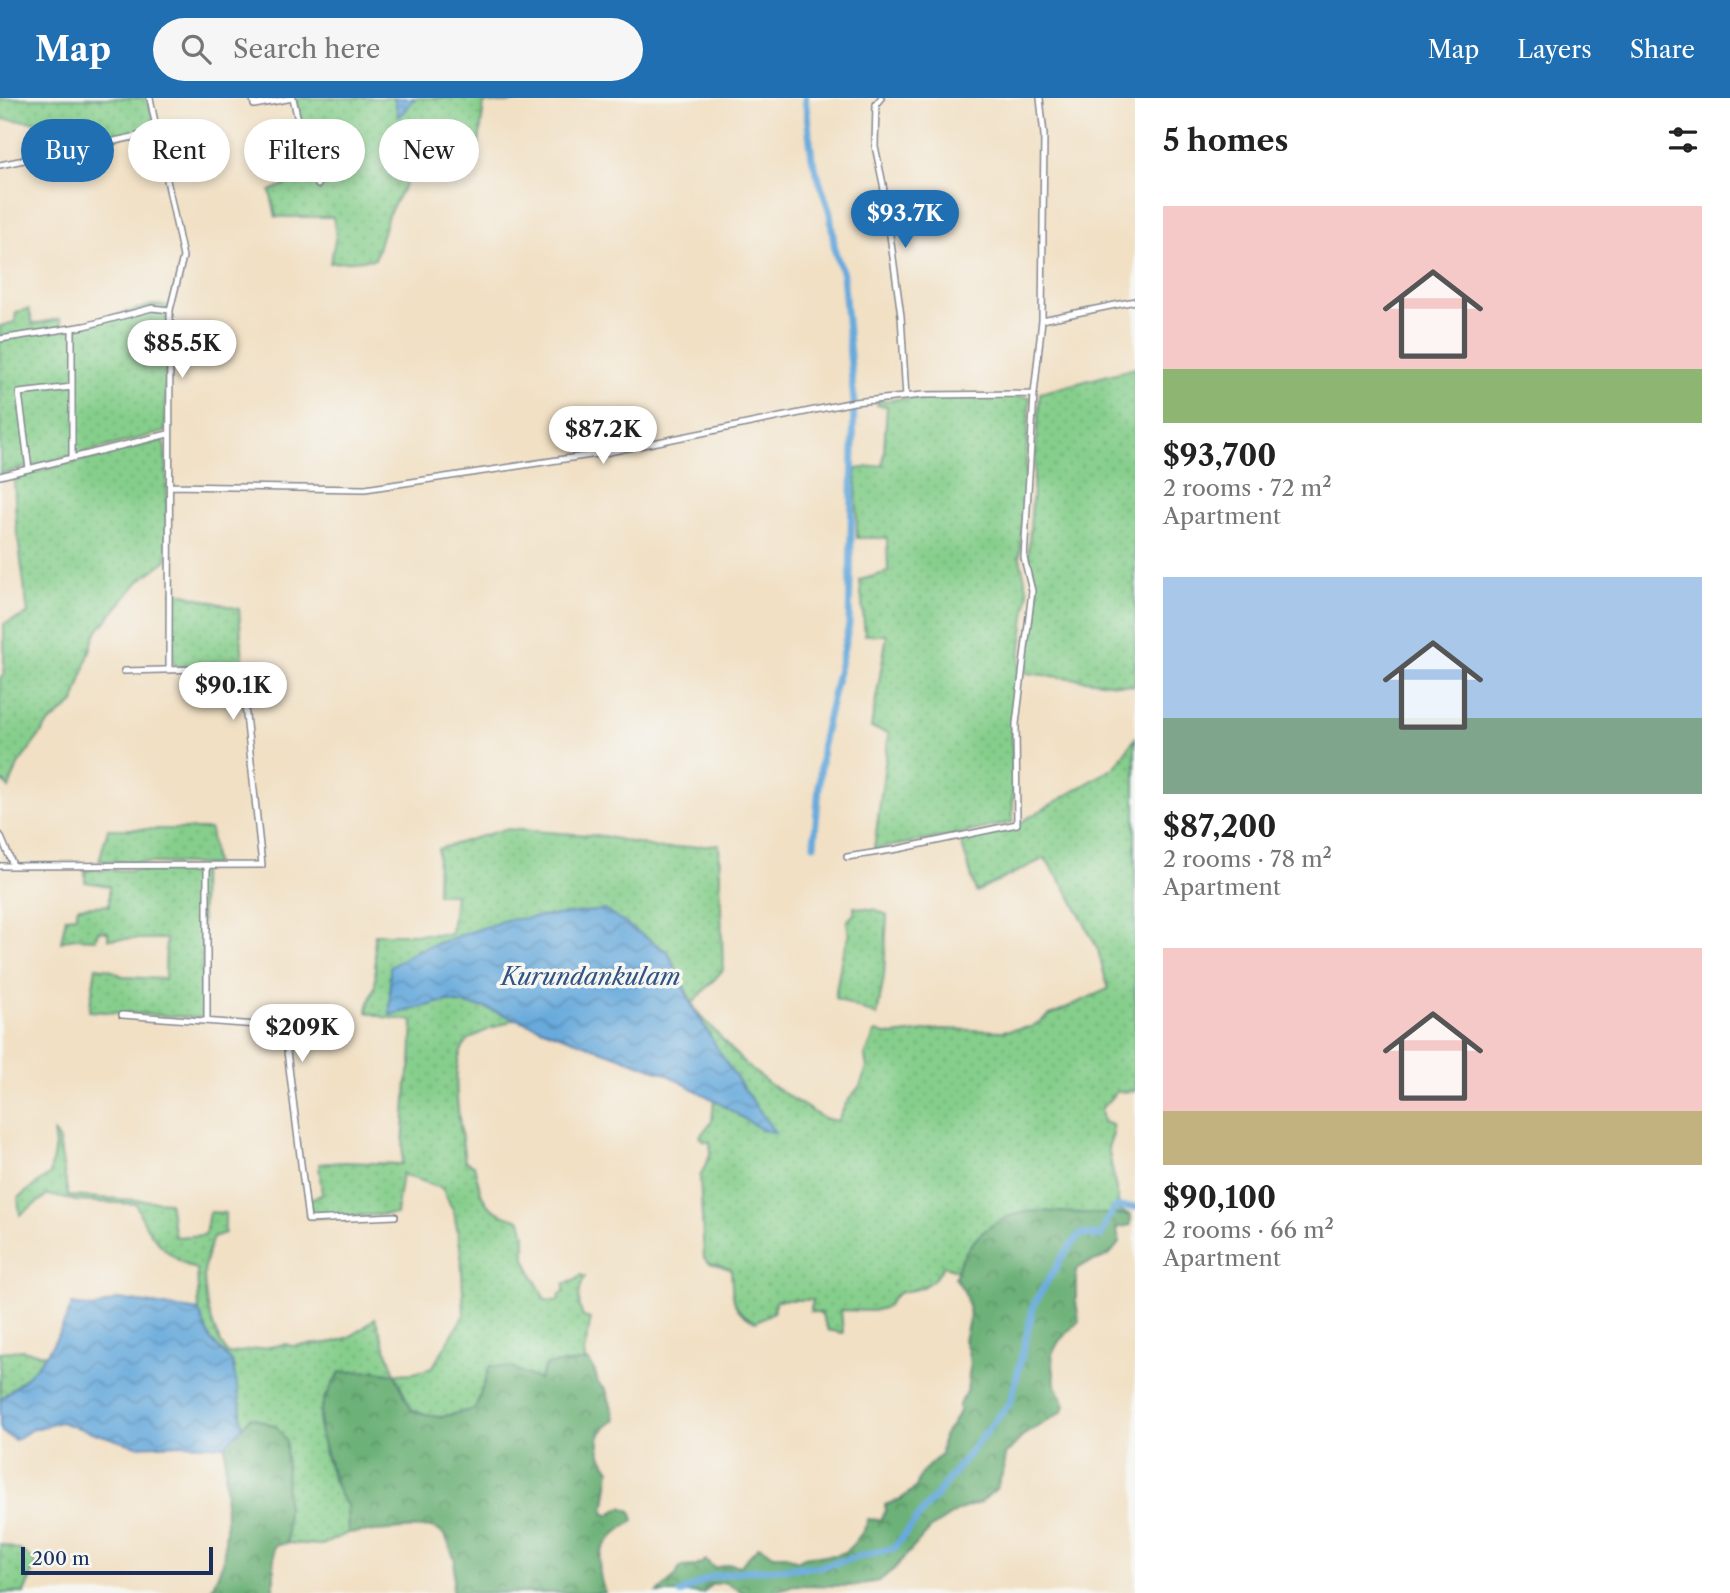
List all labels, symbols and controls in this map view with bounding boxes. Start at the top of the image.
search box [153,18,643,81]
text: Map [35,29,111,70]
icon: search [177,30,215,68]
text: Search here [233,33,380,65]
text: Map [1428,35,1479,64]
text: Layers [1517,35,1592,64]
text: Share [1630,35,1695,64]
chip: Buy [21,119,114,182]
chip: Rent [128,119,230,182]
chip: Filters [244,119,365,182]
chip: New [379,119,479,182]
icon: filters [1664,121,1702,159]
text: 5 homes [1163,122,1288,159]
pin: $93.7K [848,190,962,250]
text: $93.7K [867,199,943,227]
icon: home [1370,251,1496,377]
pin: $85.5K [125,320,239,380]
text: $85.5K [143,329,221,357]
pin: $87.2K [546,406,660,466]
text: $87.2K [565,415,641,443]
text: $93,700 [1163,437,1276,474]
text: 2 rooms · 72 m² [1163,474,1332,502]
text: Apartment [1163,502,1281,530]
icon: home [1370,622,1496,748]
pin: $90.1K [176,662,290,722]
text: $90.1K [195,671,271,699]
text: $87,200 [1163,808,1276,845]
text: 2 rooms · 78 m² [1163,845,1332,873]
text: Apartment [1163,873,1281,901]
water label: Kurundankulam [499,962,681,991]
icon: home [1370,993,1496,1119]
pin: $209K [253,1004,351,1064]
text: $209K [265,1013,339,1041]
text: $90,100 [1163,1179,1276,1216]
text: 2 rooms · 66 m² [1163,1216,1334,1244]
text: Apartment [1163,1244,1281,1272]
scale bar [21,1544,214,1576]
text: 200 m [32,1547,90,1570]

